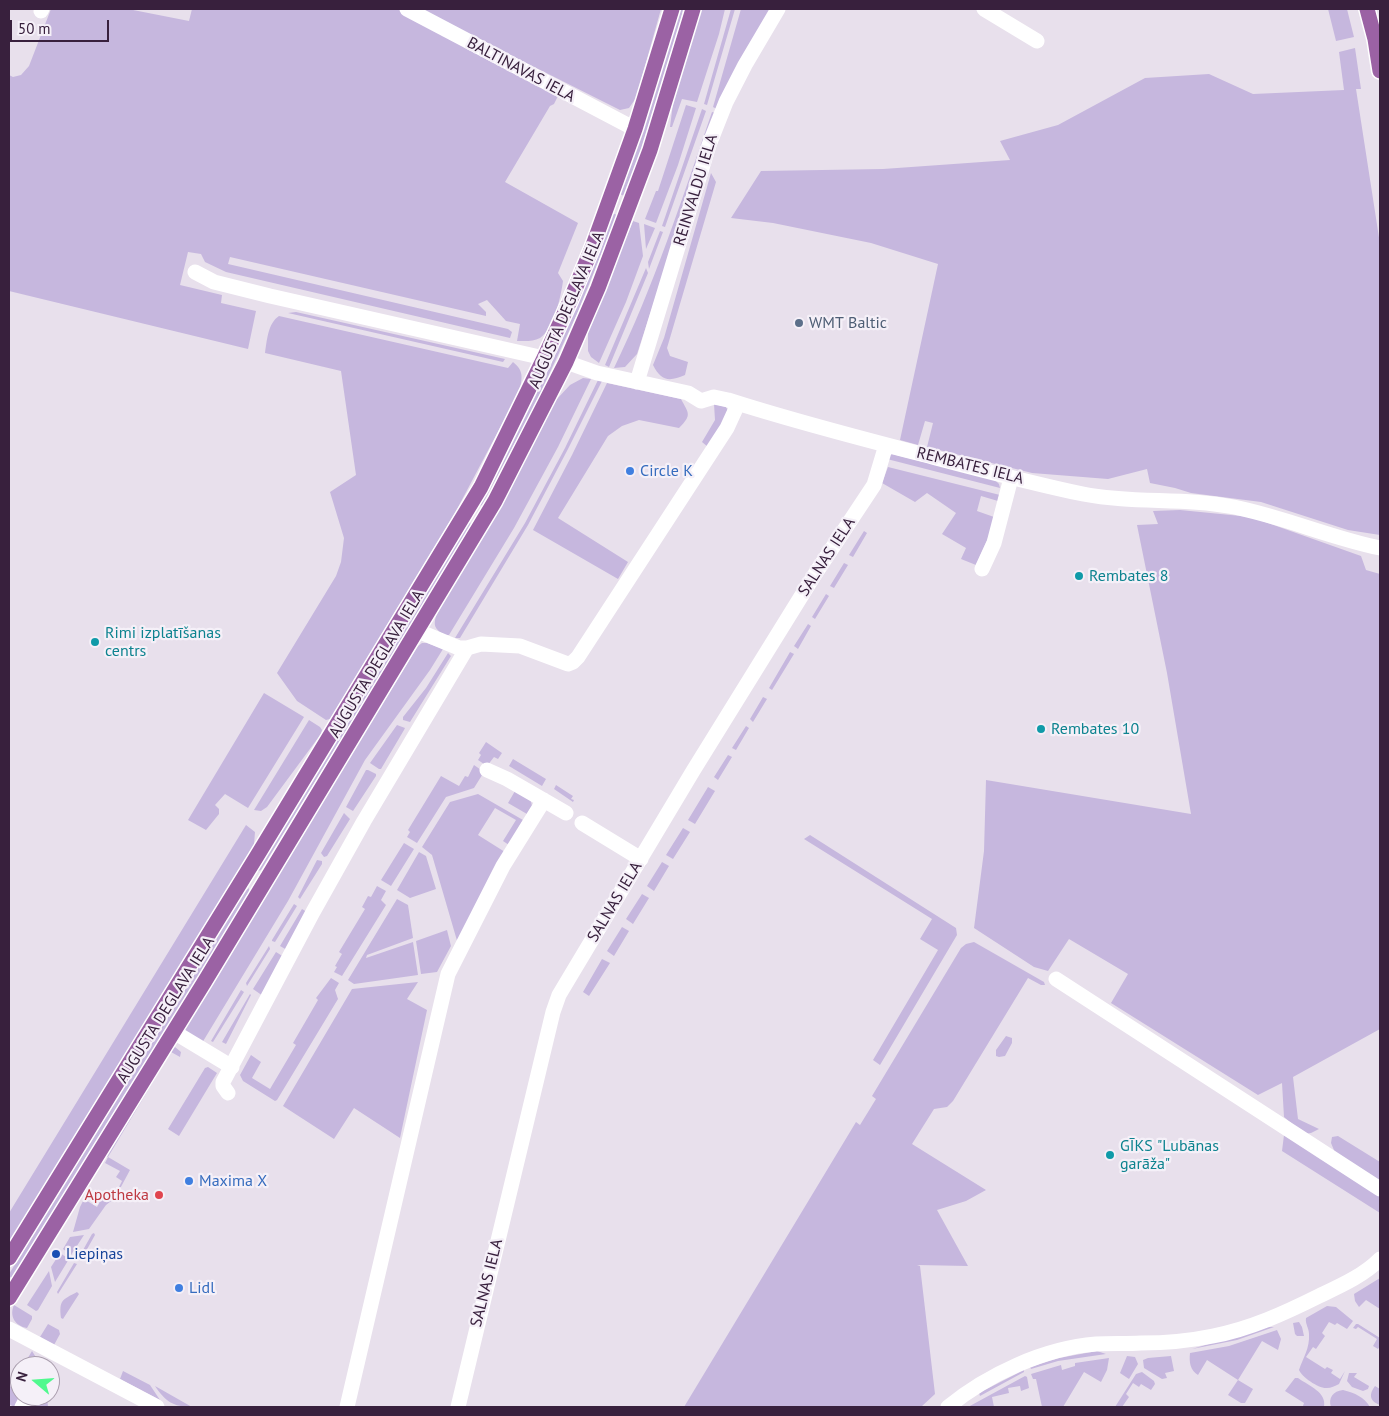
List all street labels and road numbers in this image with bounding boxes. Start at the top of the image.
street label: BALTINAVAS IELA [464,33,578,107]
street label: REINVALDU IELA [670,132,722,248]
street label: AUGUSTA DEGLAVA IELA [525,229,609,391]
street label: REMBATES IELA [915,443,1025,489]
street label: SALNAS IELA [794,514,860,600]
street label: AUGUSTA DEGLAVA IELA [325,587,429,741]
street label: SALNAS IELA [584,858,646,946]
street label: AUGUSTA DEGLAVA IELA [113,933,219,1087]
street label: SALNAS IELA [467,1237,507,1329]

